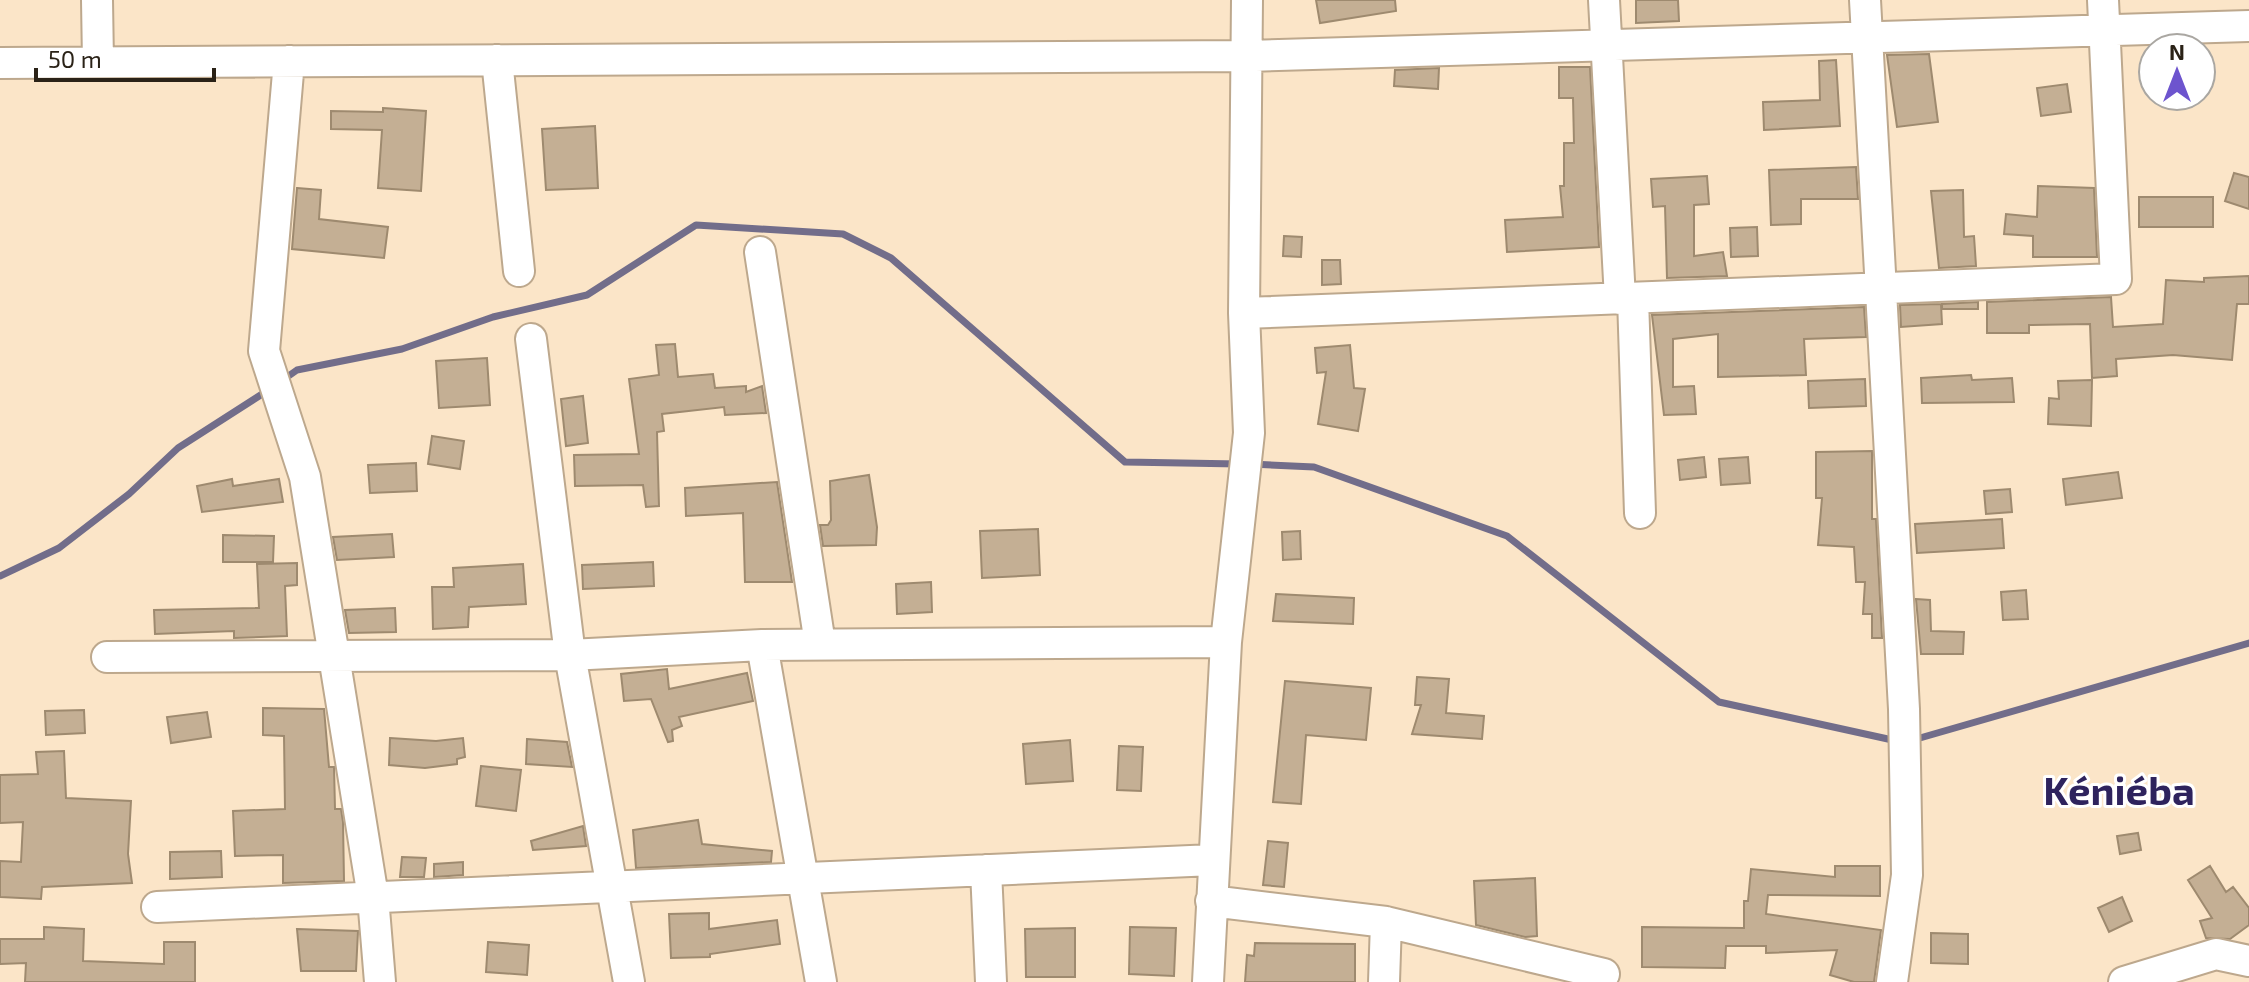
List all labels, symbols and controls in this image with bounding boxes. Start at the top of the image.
scale bar [36,32,214,82]
north arrow [2137,32,2217,112]
text: N [2169,38,2185,64]
text: 50 m [48,44,102,73]
district label: Kéniéba [2043,765,2195,813]

